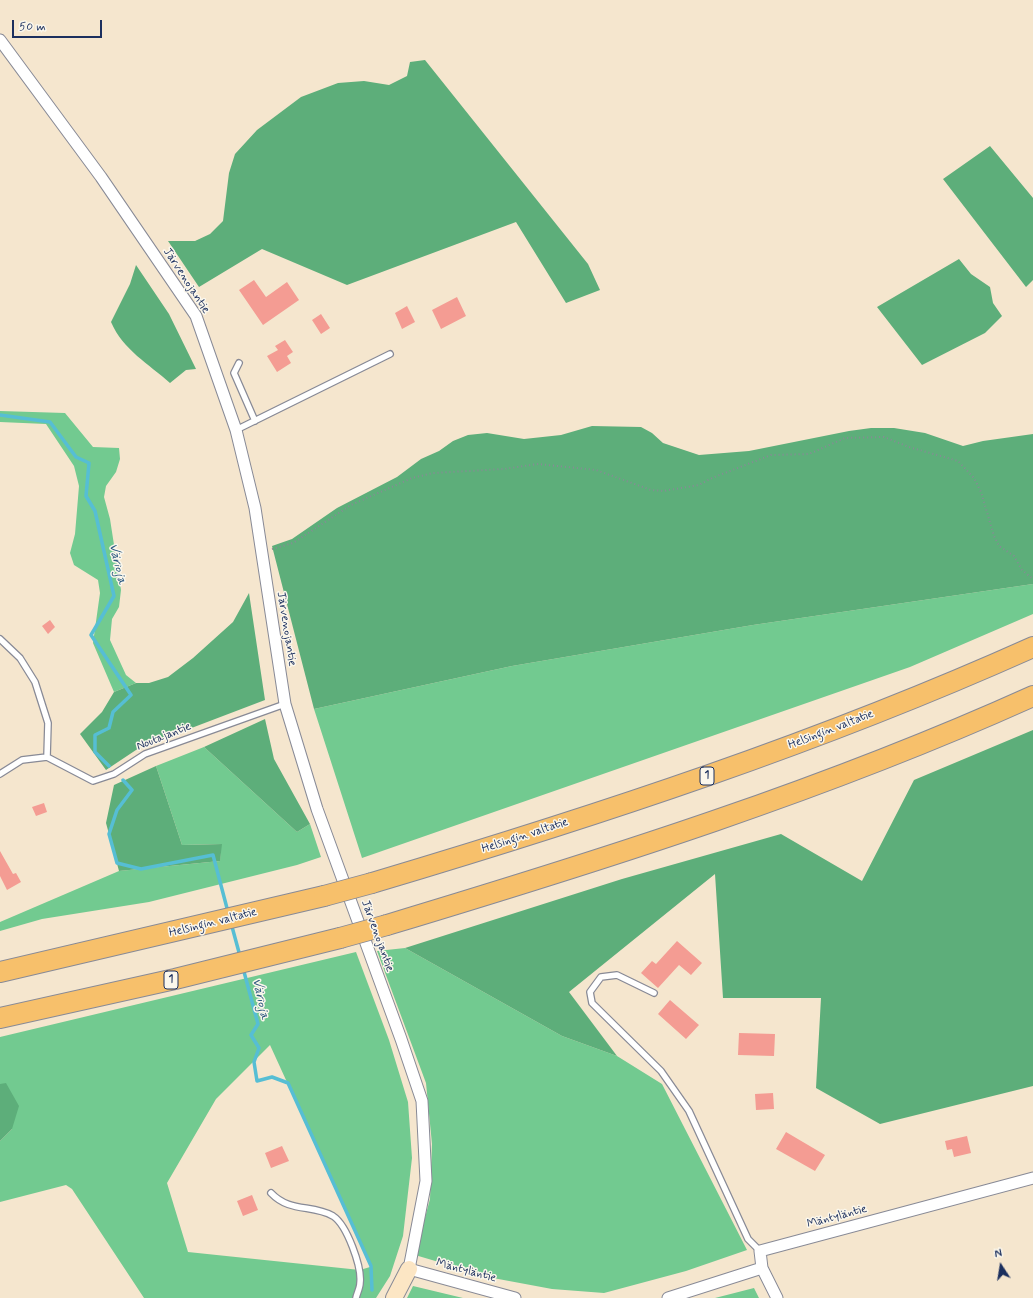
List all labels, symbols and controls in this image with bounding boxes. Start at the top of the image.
scale bar [14,12,104,38]
text: 50 m [19,19,46,35]
street label: Järvenojantie [159,245,213,317]
water label: Värioja [105,542,129,586]
street label: Järvenojantie [273,591,299,667]
street label: Helsingin valtatie [786,707,876,753]
street label: Noutajantie [135,720,193,754]
road number: 1 [700,767,714,785]
street label: Helsingin valtatie [480,815,570,857]
street label: Järvenojantie [357,898,397,974]
street label: Helsingin valtatie [168,905,258,941]
road number: 1 [164,971,178,989]
water label: Värioja [248,977,272,1021]
street label: Mäntyläntie [805,1202,869,1232]
north arrow [981,1246,1021,1286]
text: N [993,1247,1004,1262]
street label: Mäntyläntie [434,1256,498,1286]

